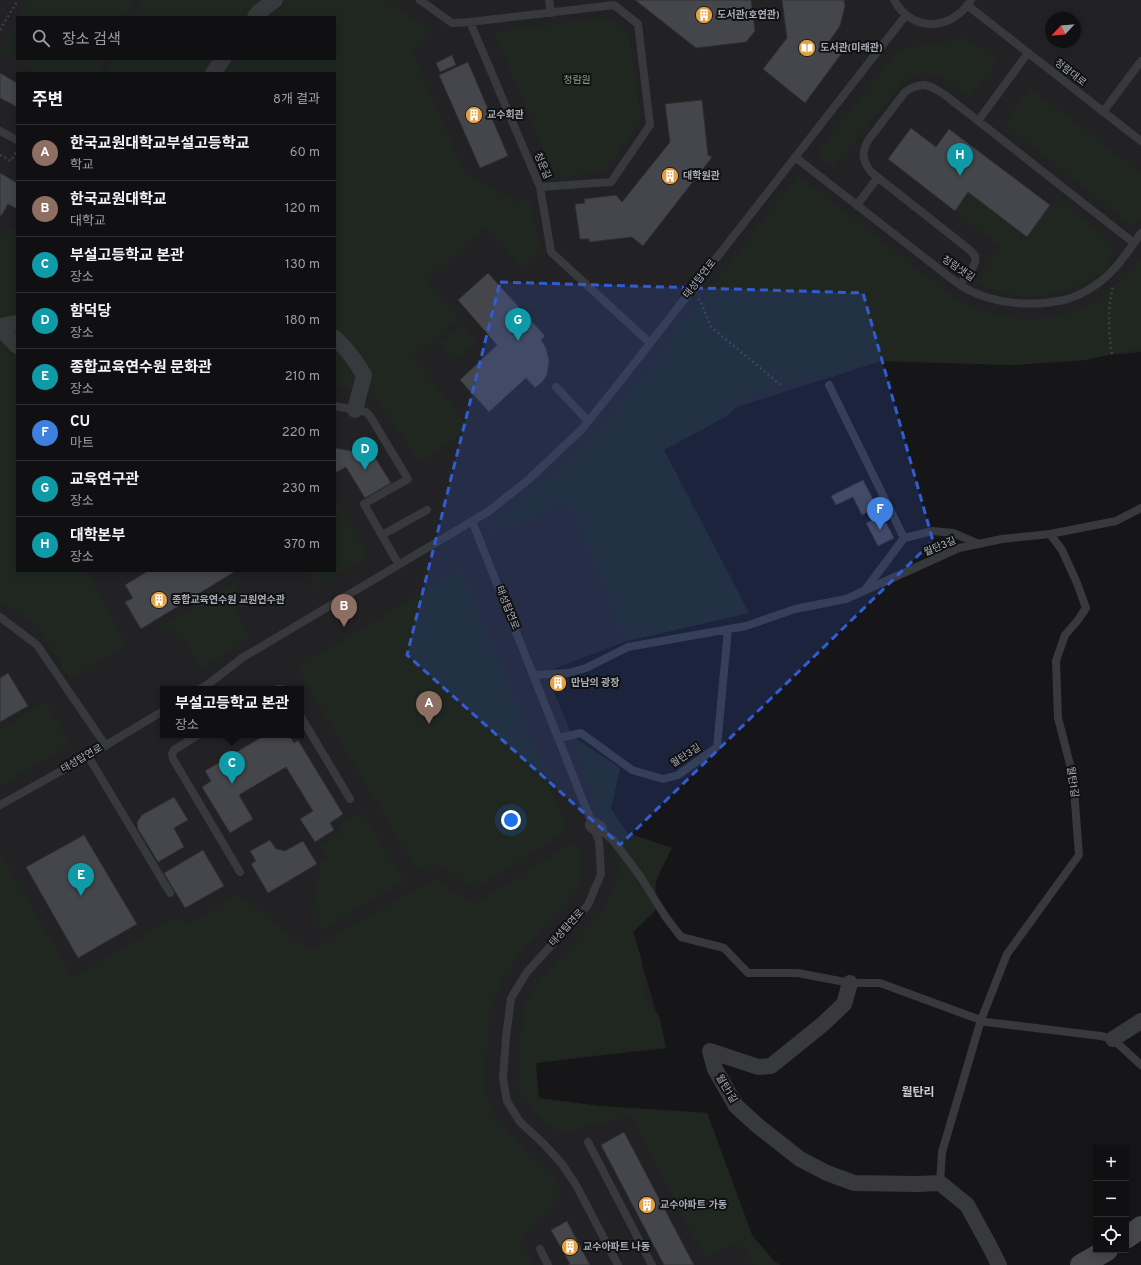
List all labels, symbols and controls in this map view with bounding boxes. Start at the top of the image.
building icon: 도서관(호연관) [694,5,714,25]
place label: 도서관(호연관) [717,9,780,22]
north arrow [1045,12,1081,48]
search box [16,16,336,60]
icon: search [30,27,52,49]
text: 장소 검색 [62,31,121,50]
library icon: 도서관(미래관) [797,38,817,58]
place label: 도서관(미래관) [820,42,883,55]
street label: 청람대로 [1051,57,1089,89]
park label: 청람원 [563,74,591,87]
text: 주변 [32,90,63,112]
text: 8개 결과 [273,92,320,108]
building icon: 교수회관 [464,105,484,125]
place label: 교수회관 [487,109,524,122]
text: 한국교원대학교부설고등학교 [70,135,249,154]
pin: H [947,143,973,176]
text: A [40,145,50,161]
text: 60 m [290,145,320,161]
street label: 청운길 [531,151,553,181]
text: 학교 [70,158,94,174]
building icon: 대학원관 [660,166,680,186]
place label: 대학원관 [683,169,720,183]
text: 한국교원대학교 [70,191,167,210]
text: B [41,201,49,217]
text: 120 m [285,201,320,217]
text: 대학교 [70,214,106,230]
text: 부설고등학교 본관 [70,247,184,266]
street label: 청람샛길 [939,253,977,285]
text: C [41,257,49,273]
text: 130 m [285,257,320,273]
street label: 태성탑연로 [681,257,719,301]
text: 장소 [70,270,94,286]
text: 함덕당 [70,303,111,322]
pin: G [505,308,531,341]
text: D [40,313,50,329]
text: 180 m [285,313,320,329]
text: 장소 [70,326,94,342]
text: 종합교육연수원 문화관 [70,359,212,378]
text: E [41,369,49,385]
text: 210 m [285,369,320,385]
text: 장소 [70,382,94,398]
text: CU [70,413,90,432]
text: F [41,425,49,441]
text: 220 m [282,425,320,441]
text: 마트 [70,436,94,452]
pin: D [352,437,378,470]
text: 교육연구관 [70,471,139,490]
text: G [41,481,49,497]
text: 230 m [282,481,320,497]
text: 장소 [70,494,94,510]
pin: F [867,497,893,530]
text: 대학본부 [70,527,125,546]
street label: 월탄3길 [922,534,958,560]
text: H [40,537,50,553]
text: 370 m [283,537,320,553]
text: 장소 [70,550,94,566]
street label: 태성탑연로 [492,584,522,632]
building icon: 종합교육연수원 교원연수관 [149,590,169,610]
place label: 종합교육연수원 교원연수관 [172,593,285,607]
pin: B [331,594,357,627]
building icon: 만남의 광장 [548,673,568,693]
place label: 만남의 광장 [571,677,620,690]
popup [160,686,304,738]
pin: A [416,691,442,724]
text: 부설고등학교 본관 [175,695,289,714]
text: 장소 [175,718,199,734]
street label: 월탄3길 [668,741,704,771]
street label: 태성탑연로 [59,742,105,776]
pin: C [219,751,245,784]
street label: 월탄1길 [1063,766,1081,798]
your location [501,810,521,830]
pin: E [68,863,94,896]
street label: 태성탑연로 [547,907,587,949]
street label: 월탄1길 [712,1072,740,1106]
district label: 월탄리 [901,1085,935,1101]
map controls [1093,1145,1129,1253]
button: + [1093,1145,1129,1181]
button: − [1093,1181,1129,1217]
building icon: 교수아파트 가동 [637,1195,657,1215]
place label: 교수아파트 가동 [660,1199,727,1212]
button: locate [1093,1217,1129,1253]
building icon: 교수아파트 나동 [560,1237,580,1257]
place label: 교수아파트 나동 [583,1241,650,1254]

